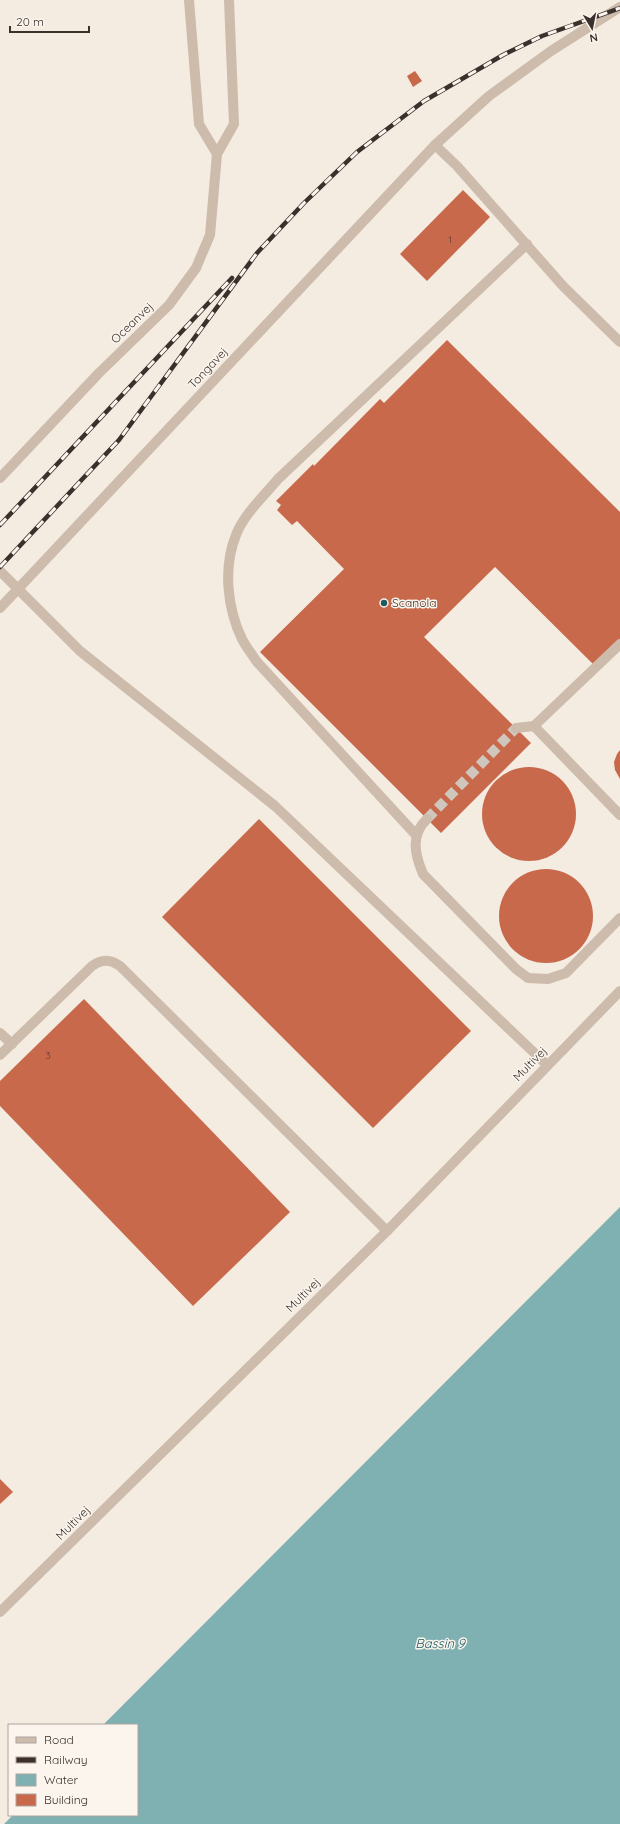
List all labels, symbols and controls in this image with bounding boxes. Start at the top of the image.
scale bar [10,8,89,34]
north arrow [572,8,612,48]
text: 20 m [16,14,44,29]
text: N [589,30,599,45]
house number: 1 [448,233,452,246]
street label: Oceanvej [107,299,156,346]
street label: Tongavej [185,344,230,391]
place label: Scanola [392,595,436,610]
marker: Scanola [379,598,389,608]
street label: Multivej [510,1043,550,1084]
house number: 3 [45,1049,51,1062]
street label: Multivej [282,1274,323,1315]
street label: Multivej [52,1502,93,1543]
water label: Bassin 9 [415,1635,467,1651]
legend [8,1724,138,1816]
text: Road [44,1732,74,1747]
text: Railway [44,1752,88,1767]
text: Water [44,1772,79,1787]
text: Building [44,1792,88,1807]

